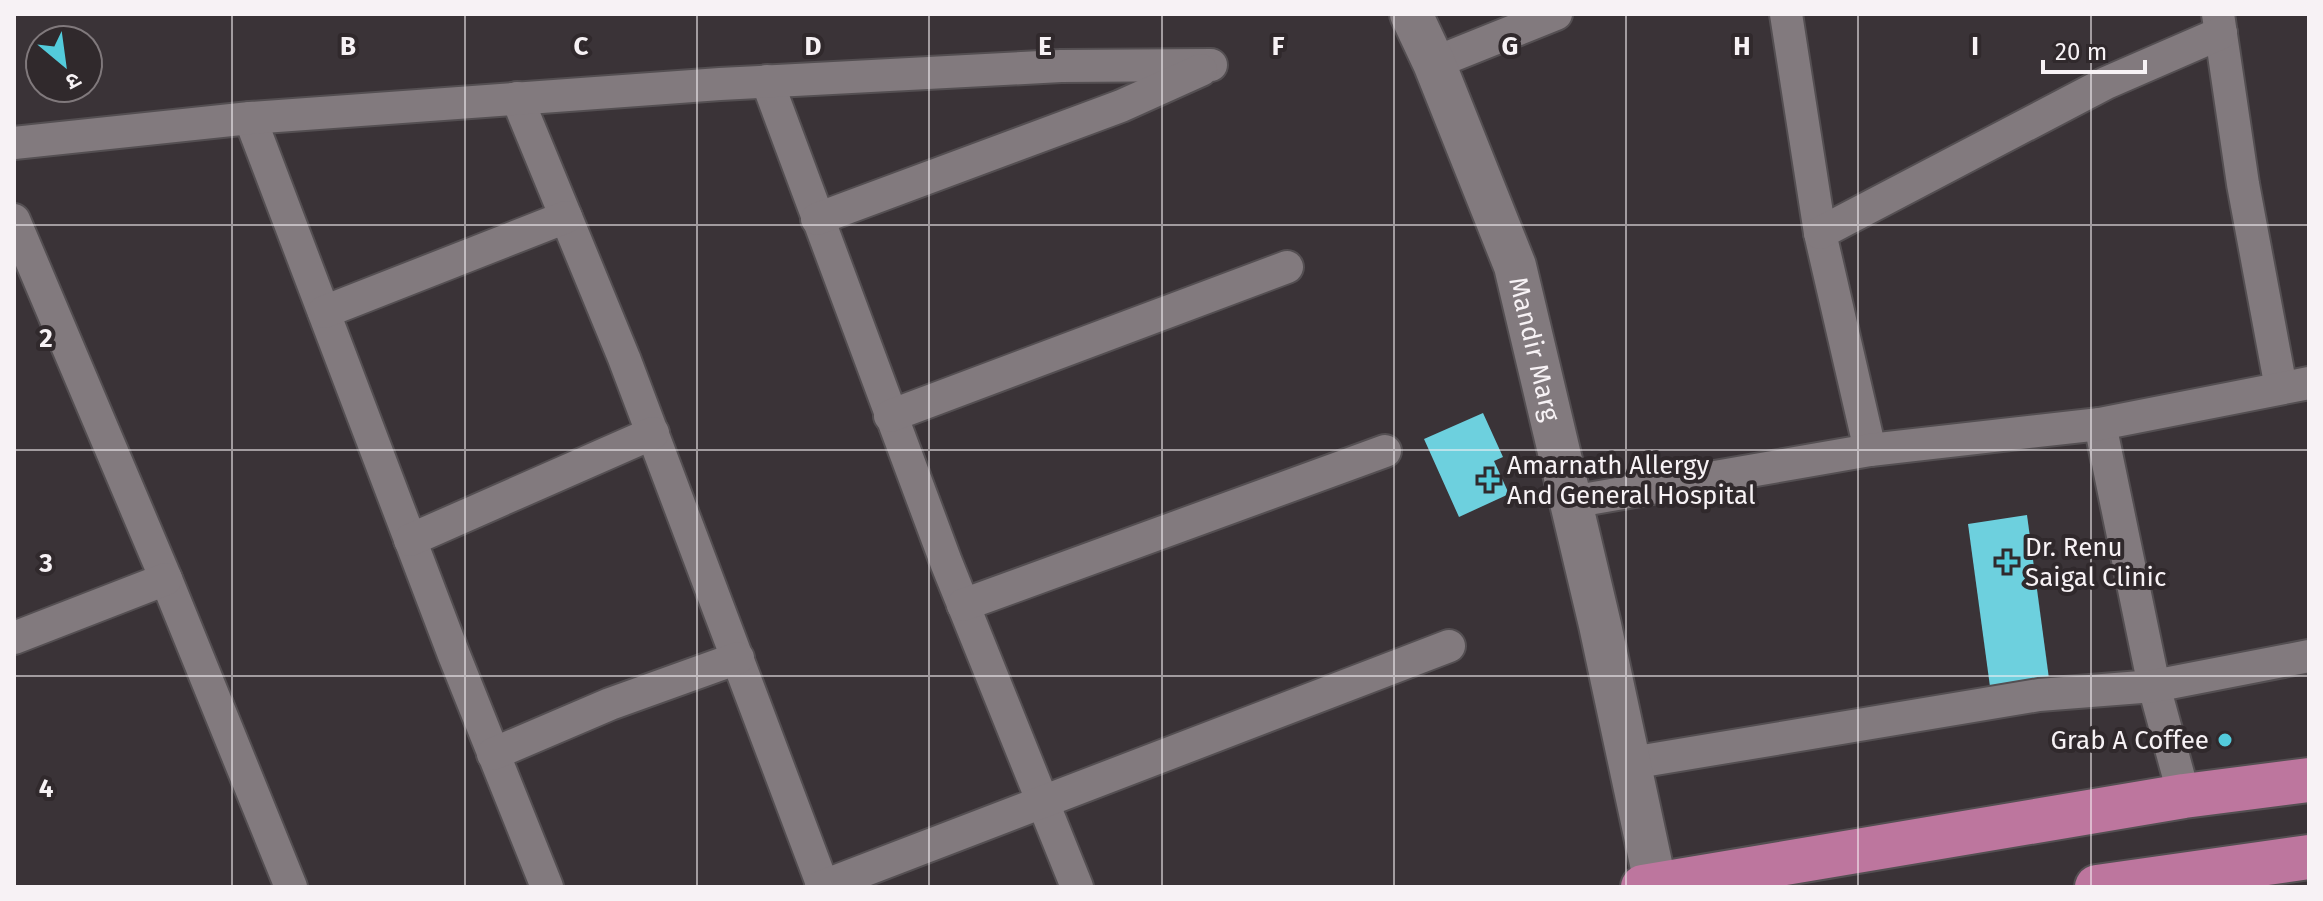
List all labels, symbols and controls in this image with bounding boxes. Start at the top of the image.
north arrow [24,24,104,104]
scale bar [2043,24,2145,74]
text: B [340,31,356,62]
text: C [574,31,589,62]
text: D [805,31,822,62]
text: E [1038,31,1052,62]
text: F [1272,31,1285,62]
text: G [1502,31,1518,62]
text: H [1733,31,1751,62]
text: I [1971,31,1979,62]
text: 20 m [2055,38,2107,66]
text: उ [60,66,86,97]
street label: Mandir Marg [1503,274,1567,425]
text: 2 [39,323,53,354]
place label: Amarnath Allergy And General Hospital [1507,450,1756,511]
marker: Amarnath Allergy And General Hospital [1478,469,1500,491]
place label: Dr. Renu Saigal Clinic [2025,532,2166,593]
text: 3 [38,548,53,579]
marker: Dr. Renu Saigal Clinic [1996,551,2018,573]
place label: Grab A Coffee [2050,725,2209,756]
marker: Grab A Coffee [2216,731,2234,749]
text: 4 [39,773,54,804]

